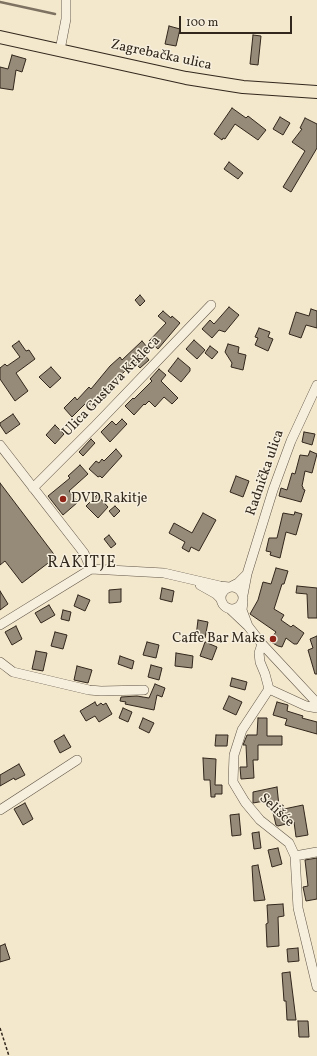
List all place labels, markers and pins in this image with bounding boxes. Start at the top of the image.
place label: DVD Rakitje [71,491,147,507]
marker: DVD Rakitje [58,494,68,504]
place label: Caffe Bar Maks [172,631,265,647]
marker: Caffe Bar Maks [268,634,278,644]

